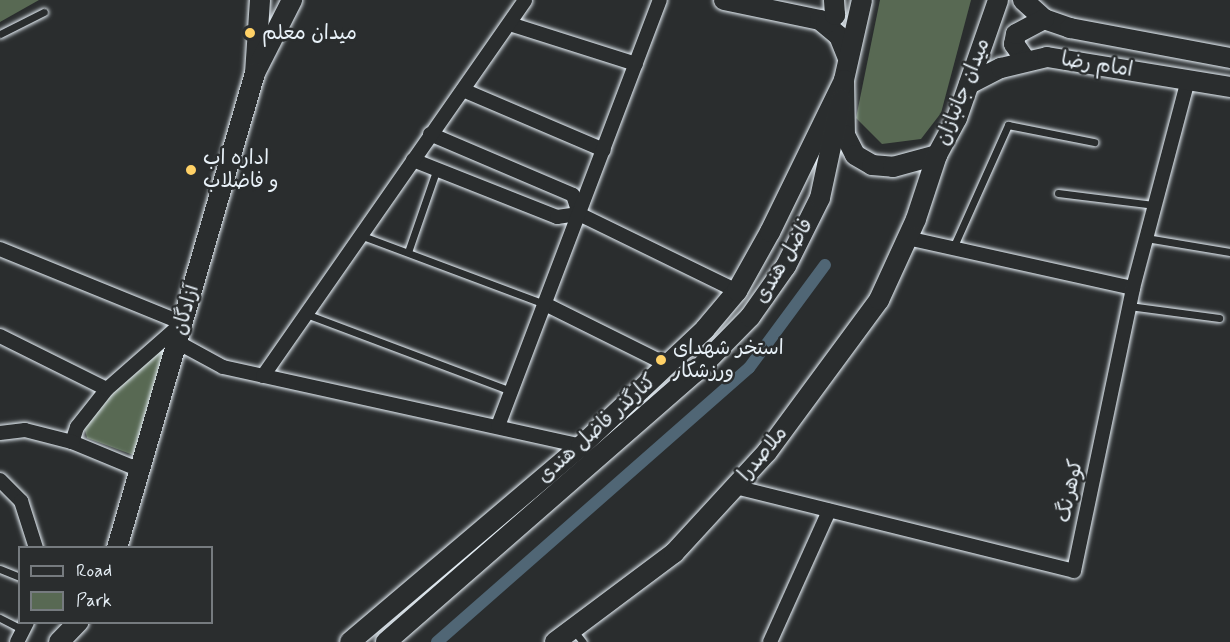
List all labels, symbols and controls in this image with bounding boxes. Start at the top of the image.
place label: میدان معلم [262,21,357,45]
marker: میدان معلم [243,26,257,40]
street label: میدان جانبازان [931,35,995,149]
street label: امام رضا [1059,47,1135,83]
place label: اداره اب و فاضلاب [203,146,278,193]
marker: اداره اب و فاضلاب [184,163,198,177]
street label: فاضل هندی [749,214,819,308]
street label: آزادگان [167,282,205,338]
place label: استخر شهدای ورزشکار [673,336,784,383]
marker: استخر شهدای ورزشکار [654,353,668,367]
street label: کنارگذر فاضل هندی [533,369,661,489]
street label: ملاصدرا [733,422,793,486]
street label: کوهرنگ [1052,457,1088,525]
legend [18,546,213,624]
text: Road [76,559,112,583]
text: Park [76,589,112,613]

